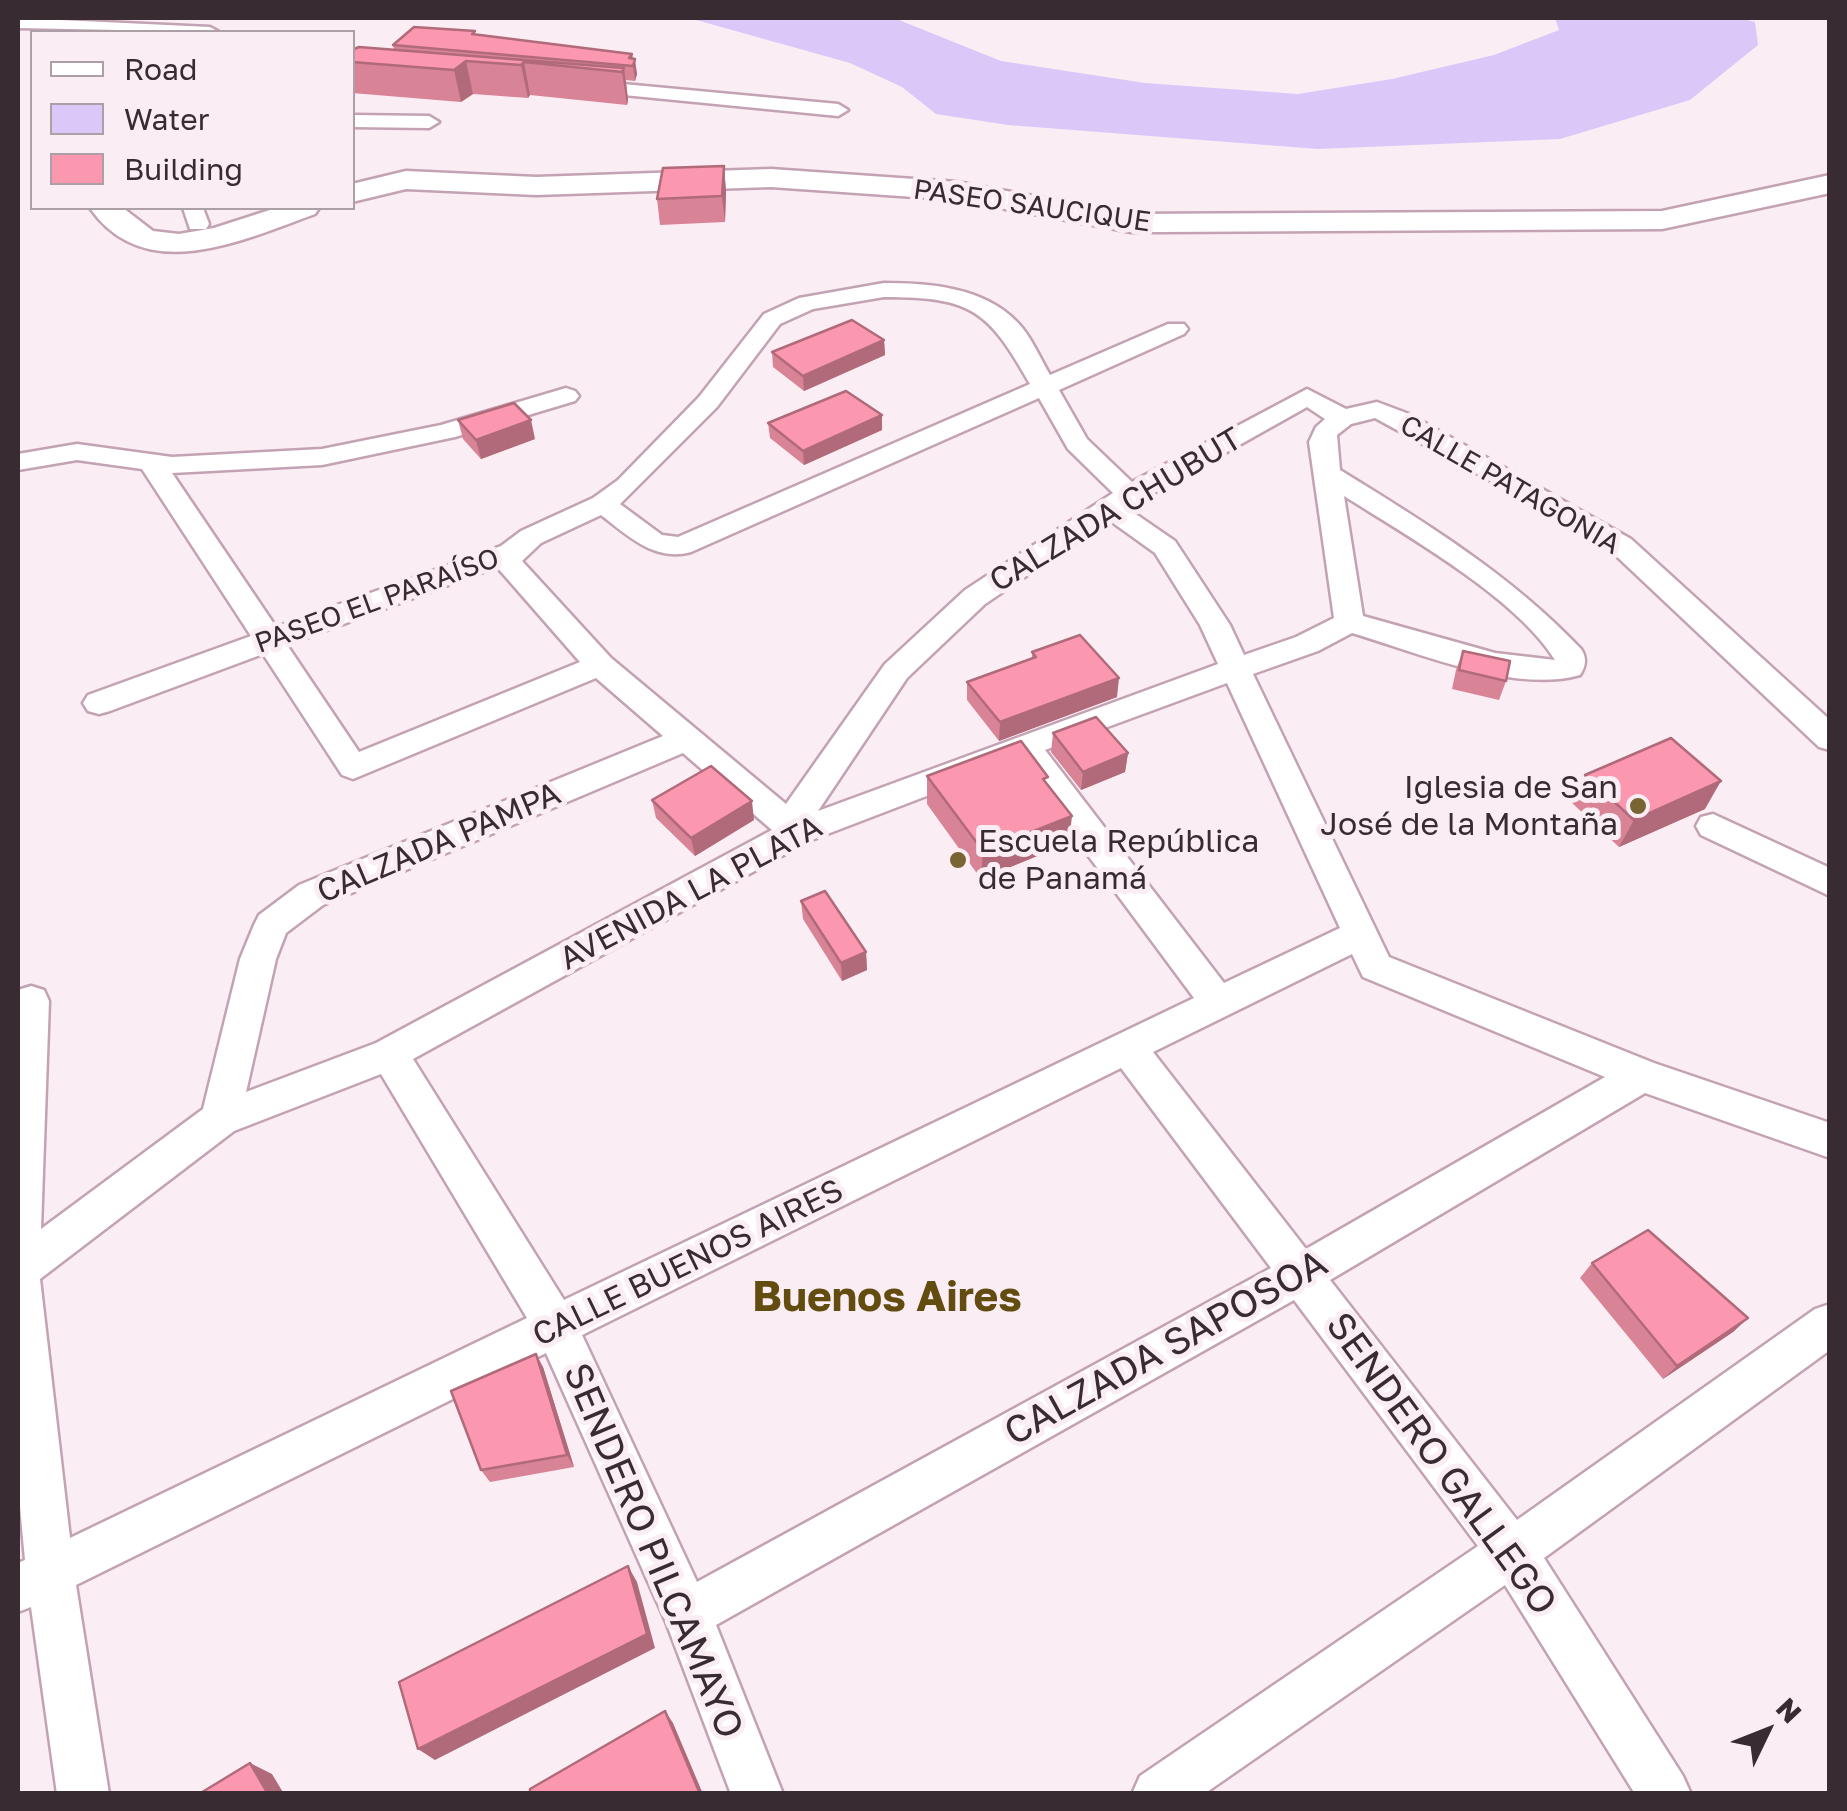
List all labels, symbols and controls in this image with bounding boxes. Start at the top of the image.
legend [30,30,355,210]
text: Road [124,51,198,87]
text: Water [124,101,209,137]
text: Building [124,151,243,187]
street label: PASEO SAUCIQUE [911,173,1153,239]
street label: CALLE PATAGONIA [1394,408,1626,562]
street label: CALZADA CHUBUT [983,420,1249,600]
street label: PASEO EL PARAÍSO [250,541,504,661]
place label: Iglesia de San José de la Montaña [1320,769,1618,844]
street label: CALZADA PAMPA [312,774,566,912]
marker: Iglesia de San José de la Montaña [1627,795,1649,817]
street label: AVENIDA LA PLATA [553,808,829,978]
place label: Escuela República de Panamá [978,823,1259,898]
marker: Escuela República de Panamá [947,849,969,871]
street label: CALLE BUENOS AIRES [527,1171,849,1355]
street label: CALZADA SAPOSOA [997,1240,1335,1456]
district label: Buenos Aires [752,1273,1022,1323]
street label: SENDERO GALLEGO [1316,1304,1566,1624]
street label: SENDERO PILCAMAYO [553,1357,753,1745]
north arrow [1717,1681,1817,1781]
text: N [1770,1691,1809,1729]

